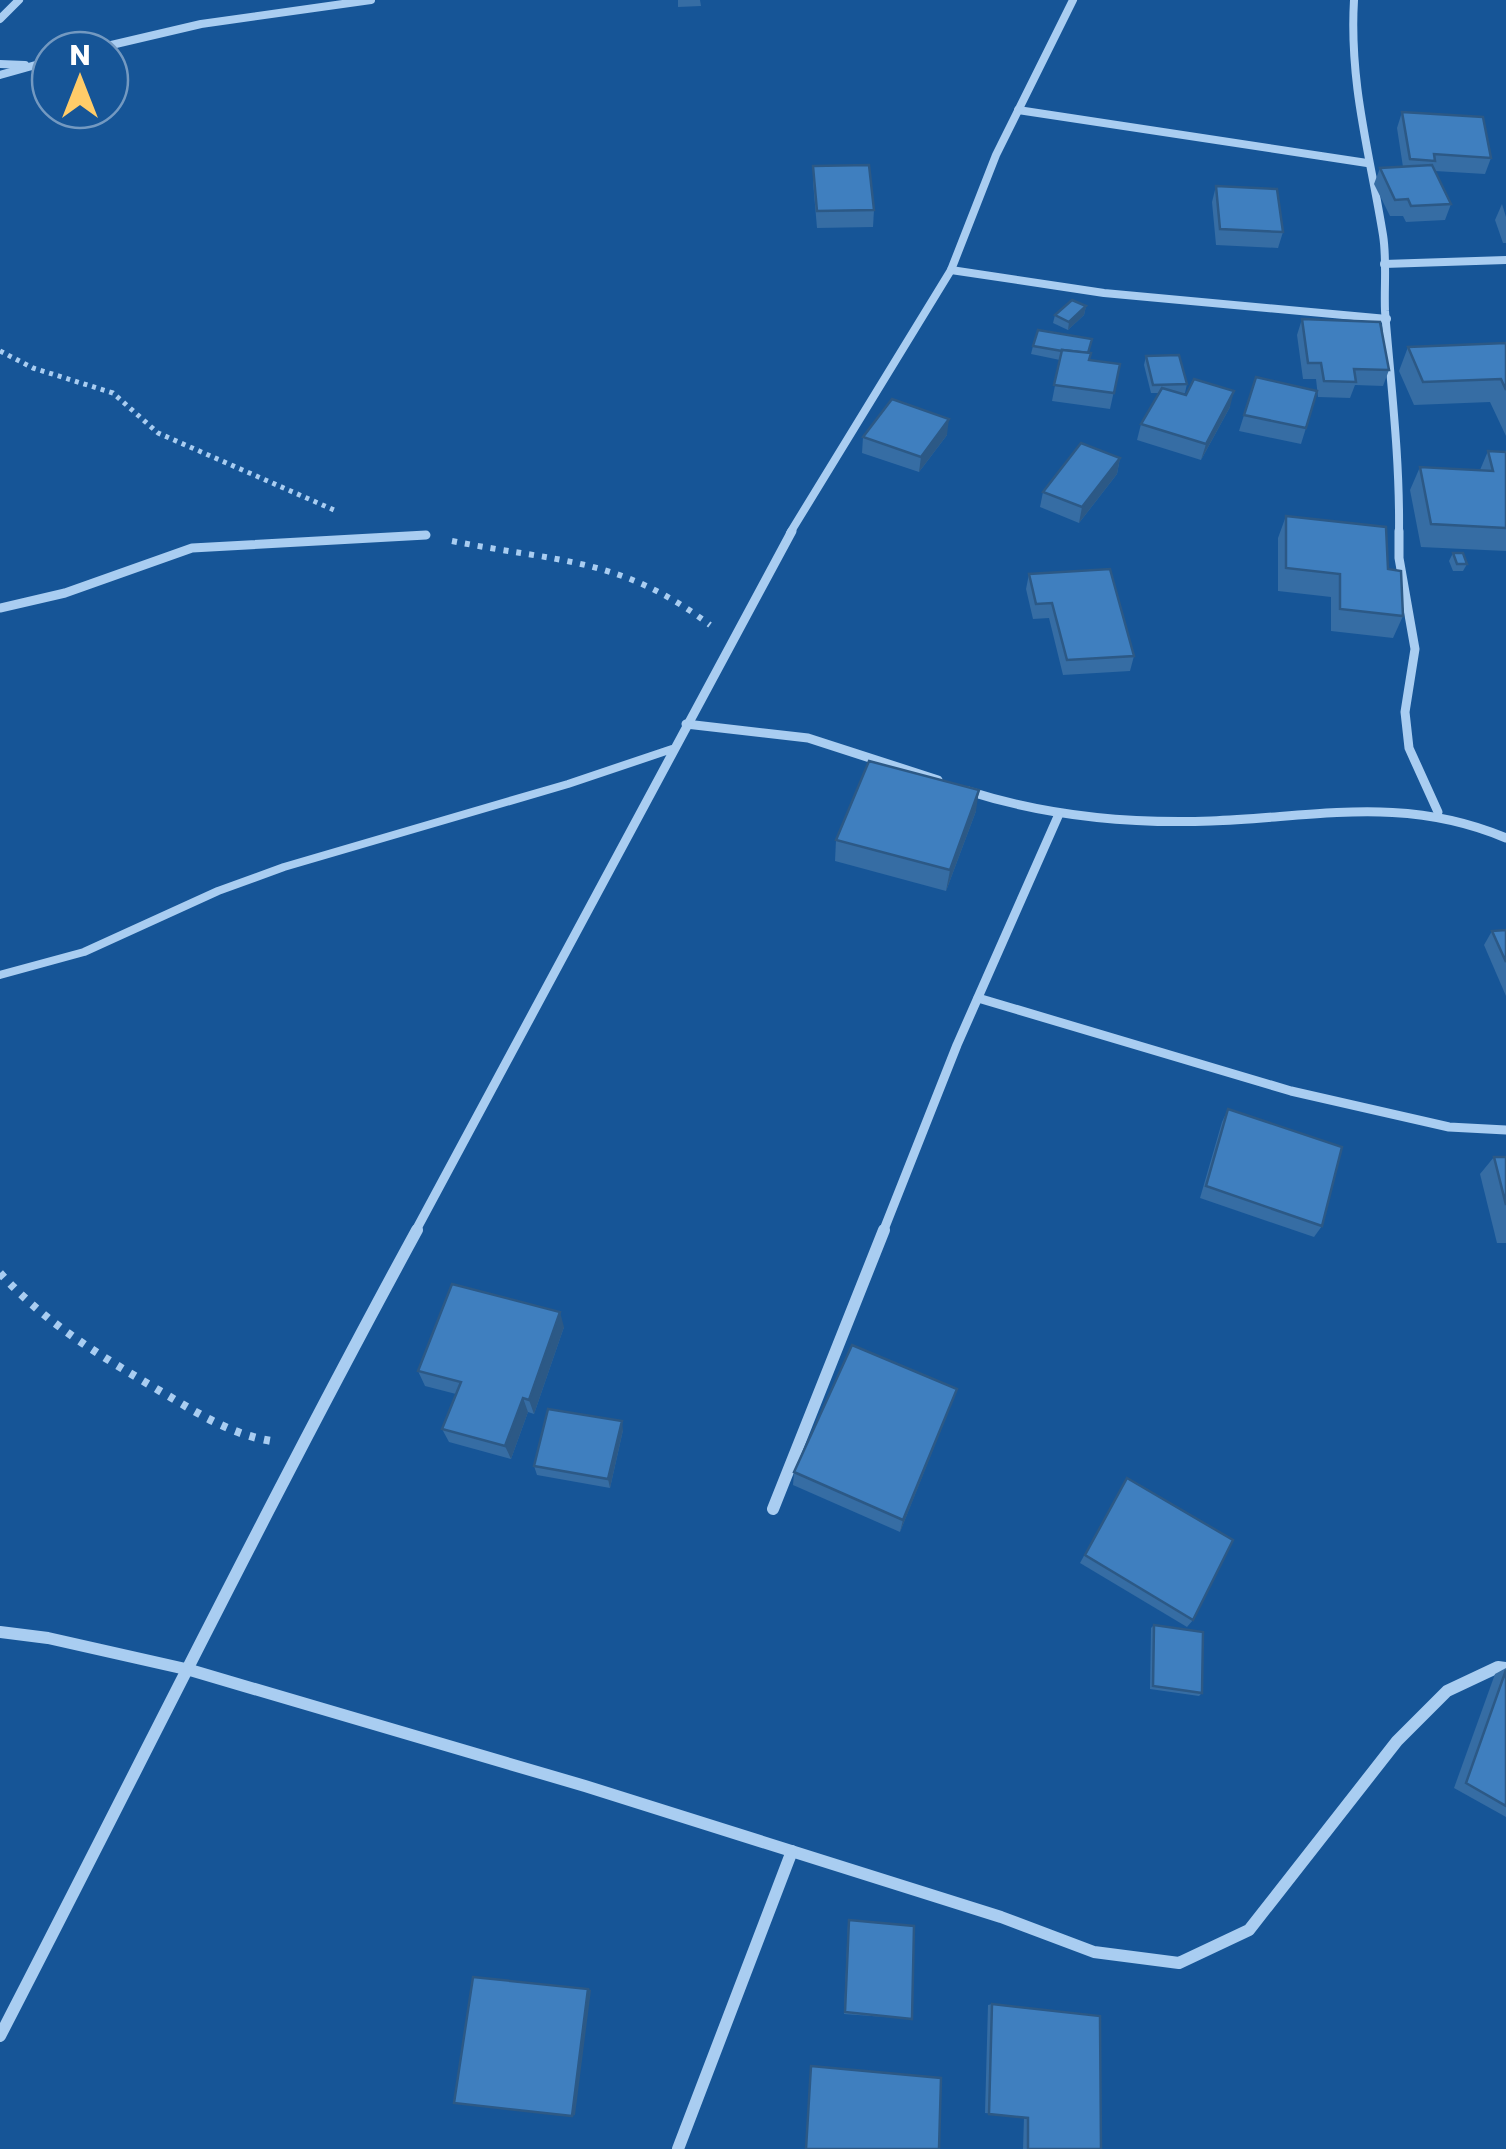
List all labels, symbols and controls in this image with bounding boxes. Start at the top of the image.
north arrow [30,30,130,130]
text: N [69,36,91,75]

